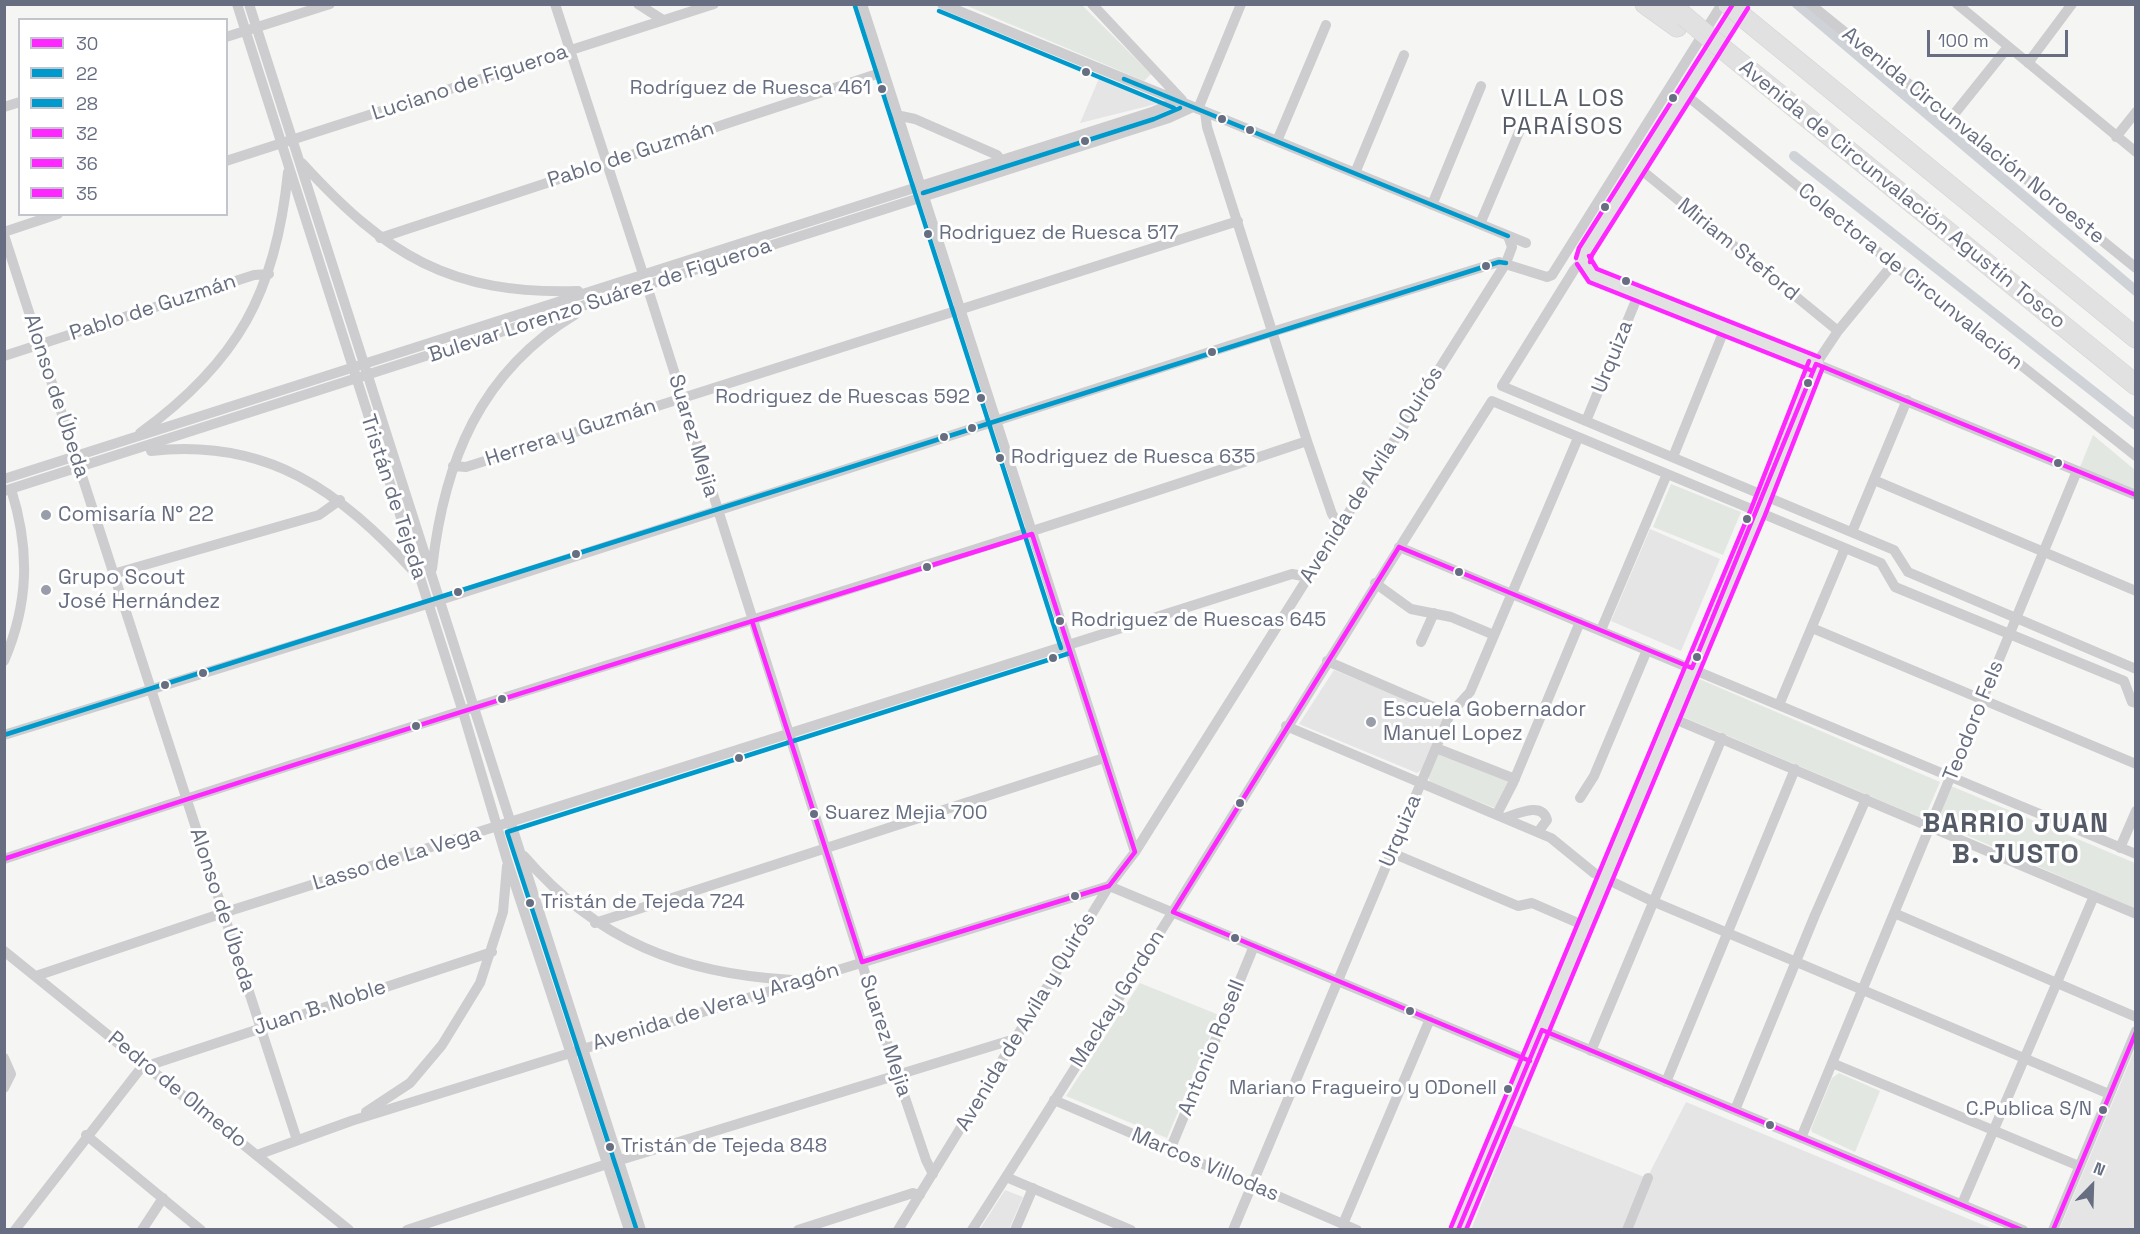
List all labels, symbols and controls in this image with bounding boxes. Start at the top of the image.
legend [18,18,228,216]
scale bar [1930,18,2071,56]
street label: Avenida Circunvalación Noroeste [1837,22,2109,250]
text: 100 m [1938,29,1989,52]
text: 30 [76,32,98,55]
street label: Luciano de Figueroa [369,39,571,127]
street label: Avenida de Circunvalación Agustín Tosco [1734,55,2070,335]
text: 22 [76,62,98,85]
unlabelled marker [1080,66,1092,78]
place label: Rodríguez de Ruesca 461 [630,77,871,101]
marker: Rodríguez de Ruesca 461 [876,83,888,95]
district label: VILLA LOS PARAÍSOS [1500,85,1626,141]
text: 28 [76,92,98,115]
unlabelled marker [1667,92,1679,104]
unlabelled marker [1216,113,1228,125]
street label: Pablo de Guzmán [545,116,717,194]
text: 32 [76,122,98,145]
unlabelled marker [1244,124,1256,136]
unlabelled marker [1079,135,1091,147]
text: 36 [76,152,98,175]
street label: Colectora de Circunvalación [1792,178,2028,376]
text: 35 [76,182,98,205]
street label: Miriam Steford [1672,193,1804,307]
unlabelled marker [1599,201,1611,213]
place label: Rodriguez de Ruesca 517 [939,222,1178,246]
marker: Rodriguez de Ruesca 517 [922,228,934,240]
street label: Bulevar Lorenzo Suárez de Figueroa [425,233,775,369]
unlabelled marker [1480,260,1492,272]
street label: Pablo de Guzmán [67,269,239,347]
unlabelled marker [1620,275,1632,287]
street label: Alonso de Úbeda [18,311,94,481]
street label: Urquiza [1587,317,1639,397]
unlabelled marker [1206,346,1218,358]
street label: Avenida de Avila y Quirós [1295,362,1449,588]
street label: Suarez Mejia [662,372,724,500]
unlabelled marker [1802,377,1814,389]
place label: Rodriguez de Ruescas 592 [715,386,970,410]
marker: Rodriguez de Ruescas 592 [975,392,987,404]
street label: Herrera y Guzmán [482,394,660,472]
street label: Tristán de Tejeda [354,411,432,583]
unlabelled marker [966,422,978,434]
unlabelled marker [938,431,950,443]
place label: Rodriguez de Ruesca 635 [1011,446,1255,470]
marker: Rodriguez de Ruesca 635 [994,452,1006,464]
unlabelled marker [2052,457,2064,469]
place label: Comisaría N° 22 [58,502,214,528]
marker: Comisaría N° 22 [39,508,53,522]
unlabelled marker [1741,513,1753,525]
unlabelled marker [570,548,582,560]
unlabelled marker [921,561,933,573]
place label: Grupo Scout José Hernández [58,565,220,615]
unlabelled marker [1453,566,1465,578]
marker: Grupo Scout José Hernández [39,583,53,597]
unlabelled marker [452,586,464,598]
place label: Rodriguez de Ruescas 645 [1071,609,1326,633]
marker: Rodriguez de Ruescas 645 [1054,615,1066,627]
unlabelled marker [1691,651,1703,663]
unlabelled marker [1047,652,1059,664]
street label: Teodoro Fels [1938,657,2010,785]
unlabelled marker [197,667,209,679]
unlabelled marker [159,679,171,691]
unlabelled marker [496,693,508,705]
place label: Escuela Gobernador Manuel Lopez [1383,697,1586,747]
marker: Escuela Gobernador Manuel Lopez [1364,715,1378,729]
unlabelled marker [410,720,422,732]
unlabelled marker [733,752,745,764]
street label: Urquiza [1375,791,1427,871]
unlabelled marker [1234,797,1246,809]
place label: Suarez Mejia 700 [825,802,988,826]
marker: Suarez Mejia 700 [808,808,820,820]
district label: BARRIO JUAN B. JUSTO [1922,809,2110,872]
street label: Lasso de La Vega [310,821,484,897]
street label: Alonso de Úbeda [184,825,260,995]
unlabelled marker [1069,890,1081,902]
place label: Tristán de Tejeda 724 [541,891,745,915]
marker: Tristán de Tejeda 724 [524,897,536,909]
street label: Avenida de Avila y Quirós [951,908,1101,1136]
street label: Mackay Gordon [1066,926,1170,1072]
unlabelled marker [1229,932,1241,944]
street label: Avenida de Vera y Aragón [590,957,842,1057]
street label: Suarez Mejia [853,972,917,1100]
street label: Juan B. Noble [251,975,389,1041]
street label: Antonio Rosell [1173,976,1251,1120]
unlabelled marker [1404,1005,1416,1017]
street label: Pedro de Olmedo [102,1026,252,1154]
place label: Mariano Fragueiro y ODonell [1229,1077,1497,1101]
marker: Mariano Fragueiro y ODonell [1502,1083,1514,1095]
place label: C.Publica S/N [1966,1098,2092,1122]
marker: C.Publica S/N [2097,1104,2109,1116]
unlabelled marker [1764,1119,1776,1131]
street label: Marcos Villodas [1127,1123,1283,1207]
place label: Tristán de Tejeda 848 [621,1135,827,1159]
marker: Tristán de Tejeda 848 [604,1141,616,1153]
north arrow [2062,1156,2122,1216]
text: N [2090,1157,2108,1181]

